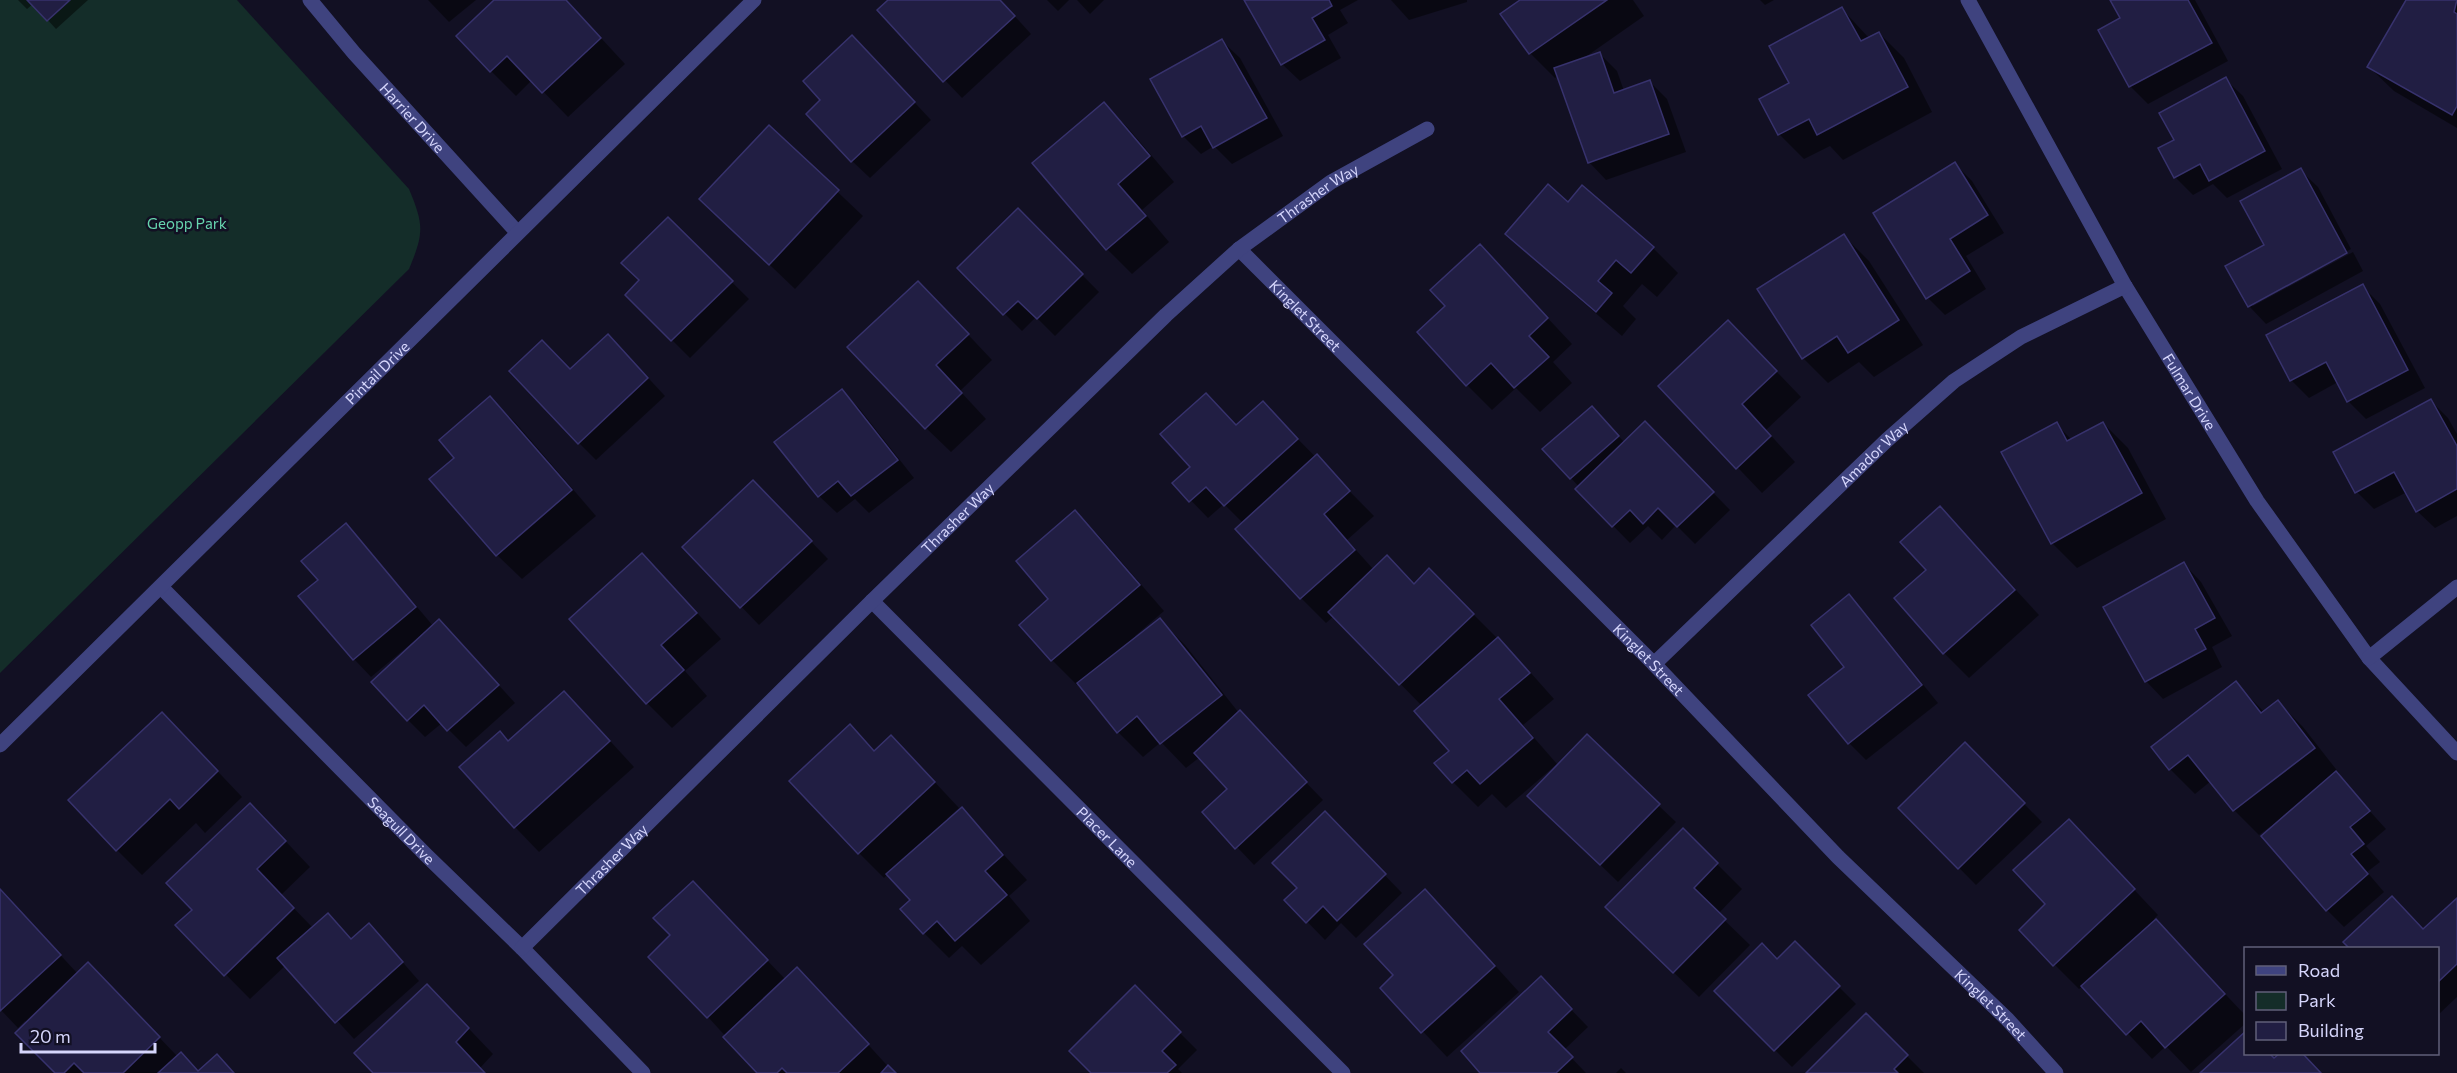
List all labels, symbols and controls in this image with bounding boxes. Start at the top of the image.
street label: Harrier Drive [376,79,449,156]
street label: Thrasher Way [1274,160,1362,227]
park label: Geopp Park [147,214,227,232]
street label: Kinglet Street [1266,276,1345,355]
street label: Pintail Drive [341,337,413,408]
street label: Fulmar Drive [2159,350,2220,433]
street label: Amador Way [1835,417,1912,490]
street label: Thrasher Way [917,478,998,557]
street label: Kinglet Street [1610,620,1688,699]
street label: Seagull Drive [364,793,439,868]
street label: Placer Lane [1073,803,1141,871]
street label: Thrasher Way [572,820,651,899]
legend [2244,947,2439,1055]
text: Road [2298,959,2340,981]
street label: Kinglet Street [1951,965,2031,1044]
text: Park [2298,989,2336,1011]
scale bar [21,1016,154,1054]
text: Building [2298,1019,2364,1041]
text: 20 m [30,1025,71,1047]

